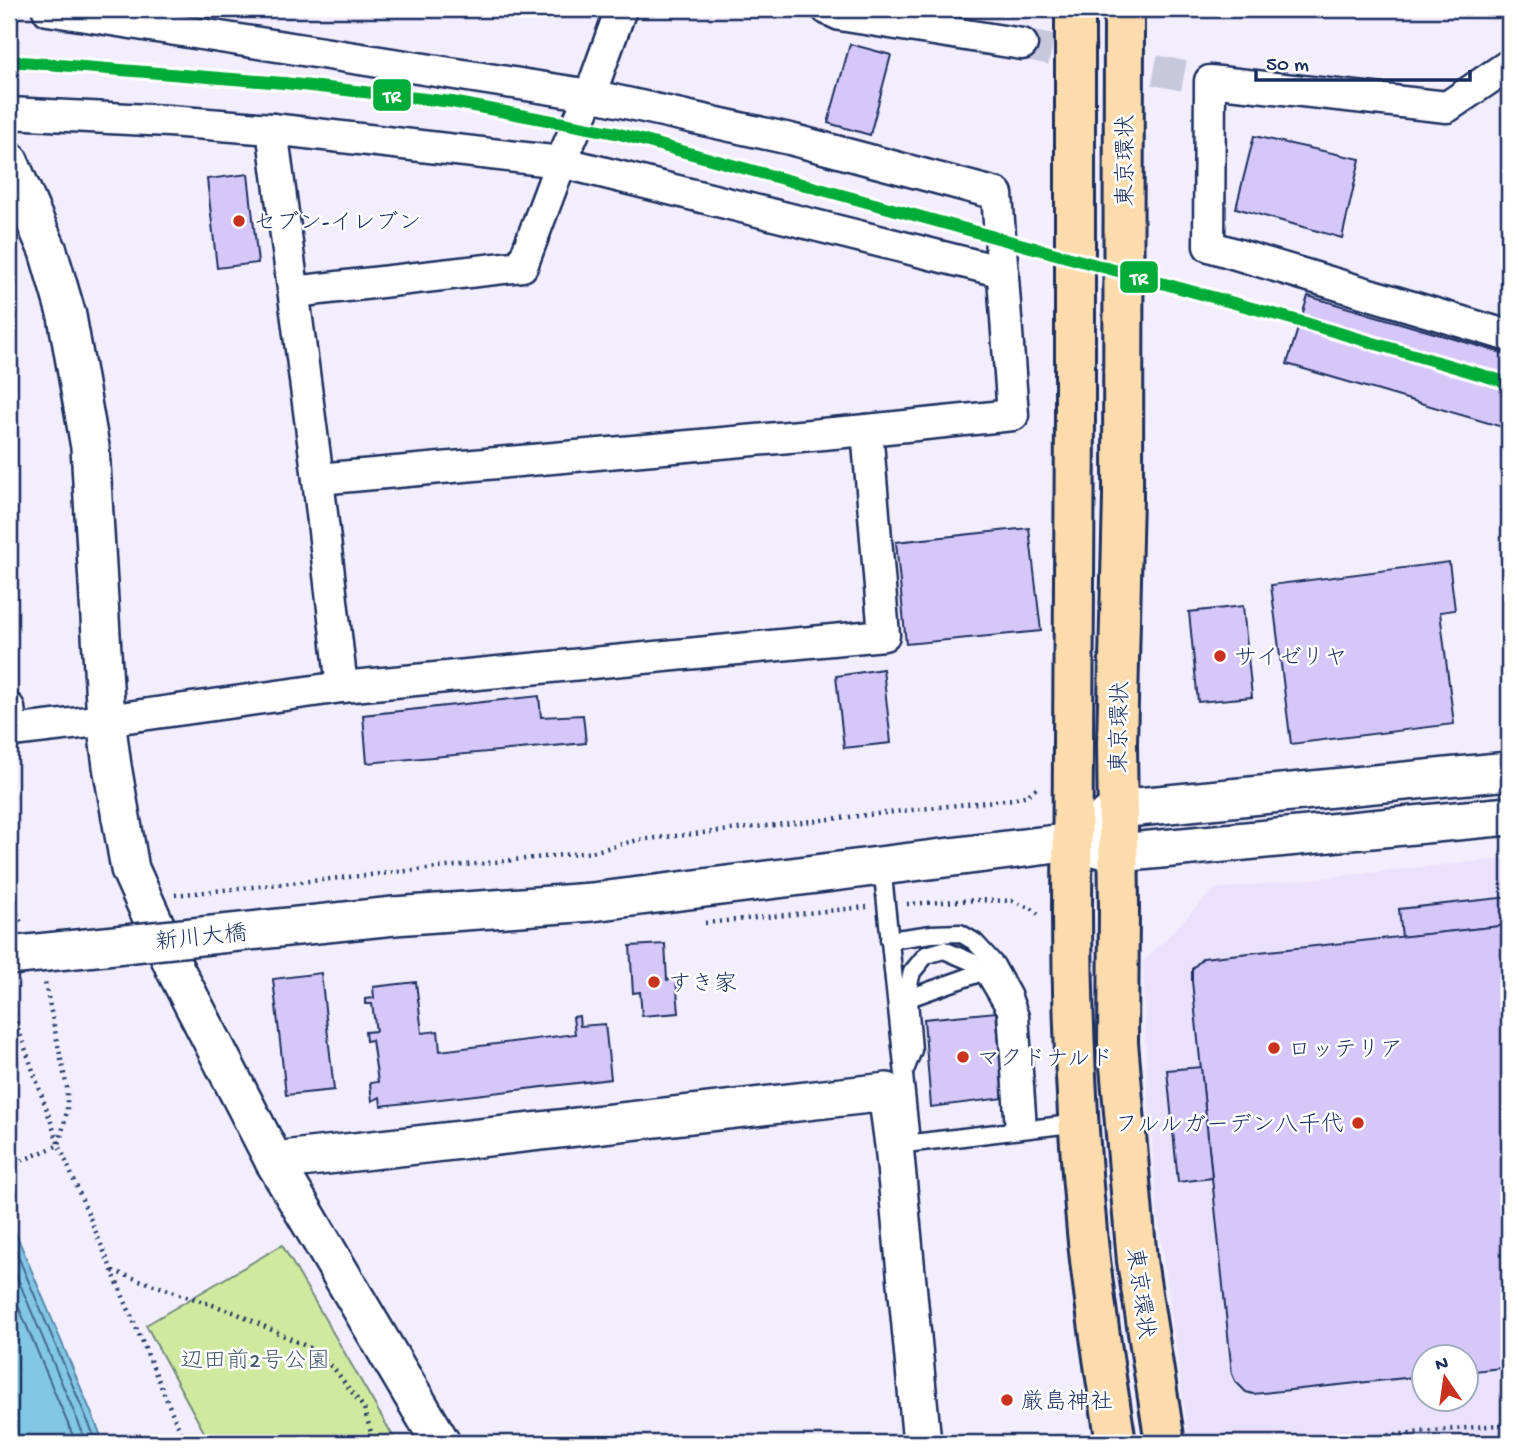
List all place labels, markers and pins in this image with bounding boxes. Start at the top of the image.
place label: セブン-イレブン [253,210,421,238]
marker: セブン-イレブン [231,213,247,229]
place label: サイゼリヤ [1234,646,1348,673]
marker: サイゼリヤ [1212,648,1228,664]
place label: すき家 [668,971,737,999]
marker: すき家 [646,974,662,990]
place label: ロッテリア [1288,1038,1403,1065]
marker: ロッテリア [1266,1040,1282,1056]
place label: マクドナルド [977,1047,1113,1074]
marker: マクドナルド [955,1049,971,1065]
place label: フルルガーデン八千代 [1115,1112,1344,1140]
marker: フルルガーデン八千代 [1350,1115,1366,1131]
place label: 厳島神社 [1021,1389,1113,1417]
marker: 厳島神社 [999,1392,1015,1408]

